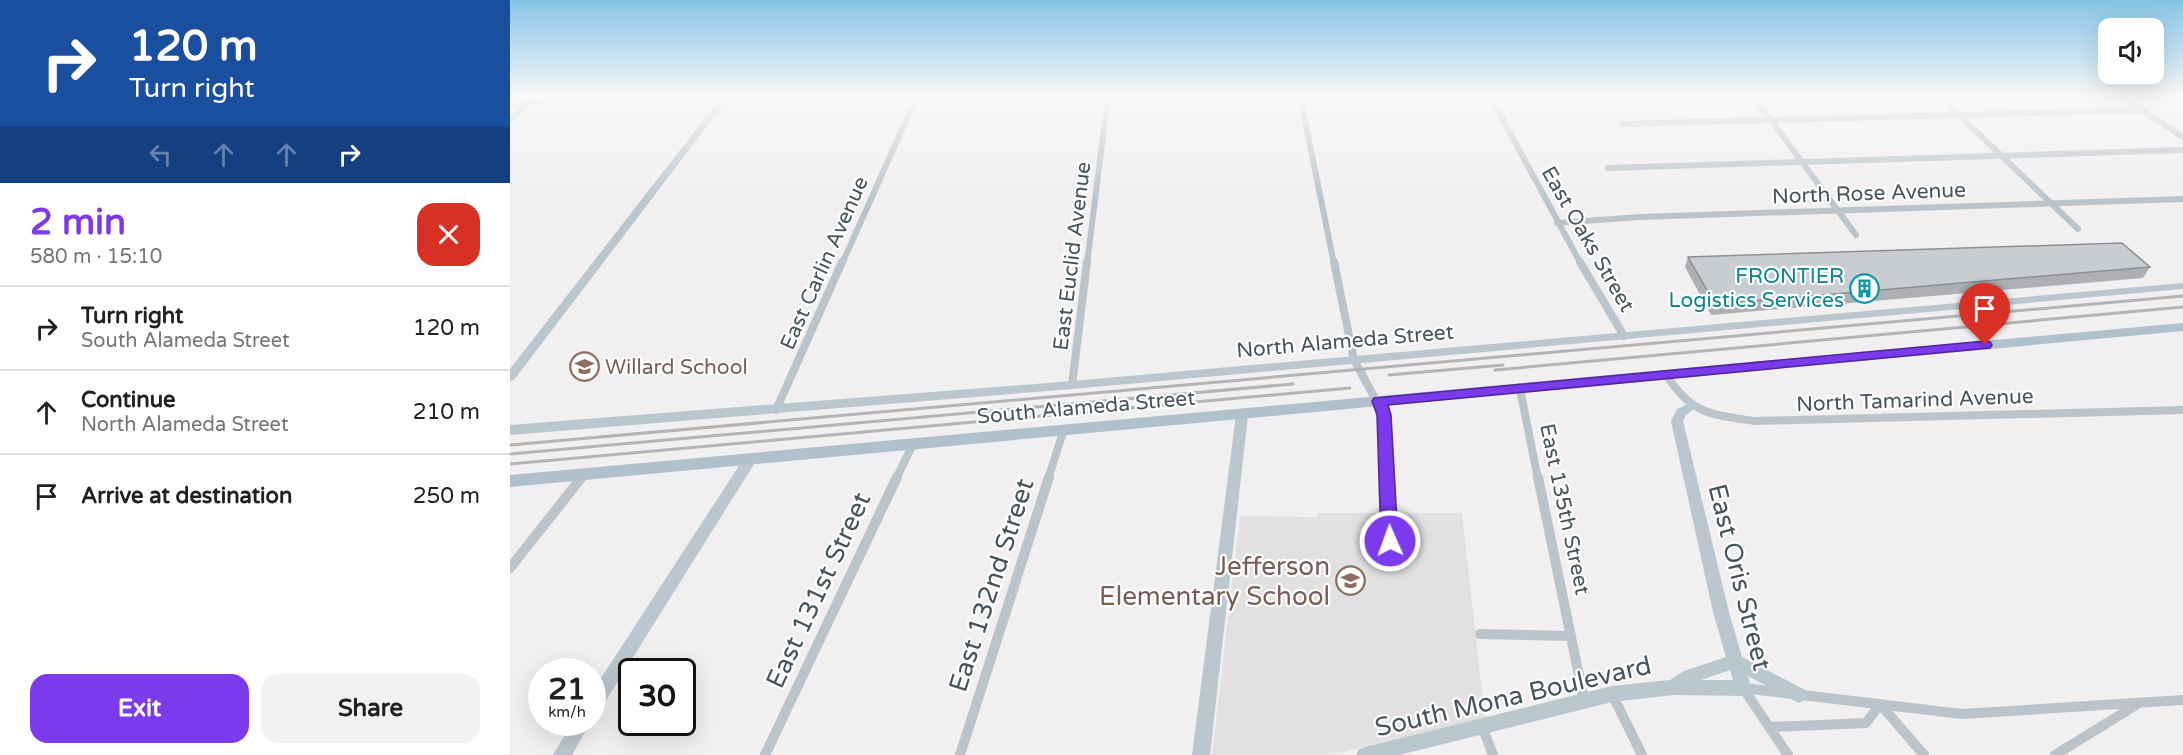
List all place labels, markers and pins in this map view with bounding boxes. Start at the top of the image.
place label: FRONTIER Logistics Services [1668,264,1844,313]
building icon: FRONTIER Logistics Services [1849,272,1881,304]
pin [1959,283,2010,345]
school or university icon: Willard School [568,351,600,383]
place label: Willard School [605,355,748,380]
place label: Jefferson Elementary School [1099,551,1330,612]
school or university icon: Jefferson Elementary School [1335,565,1367,597]

